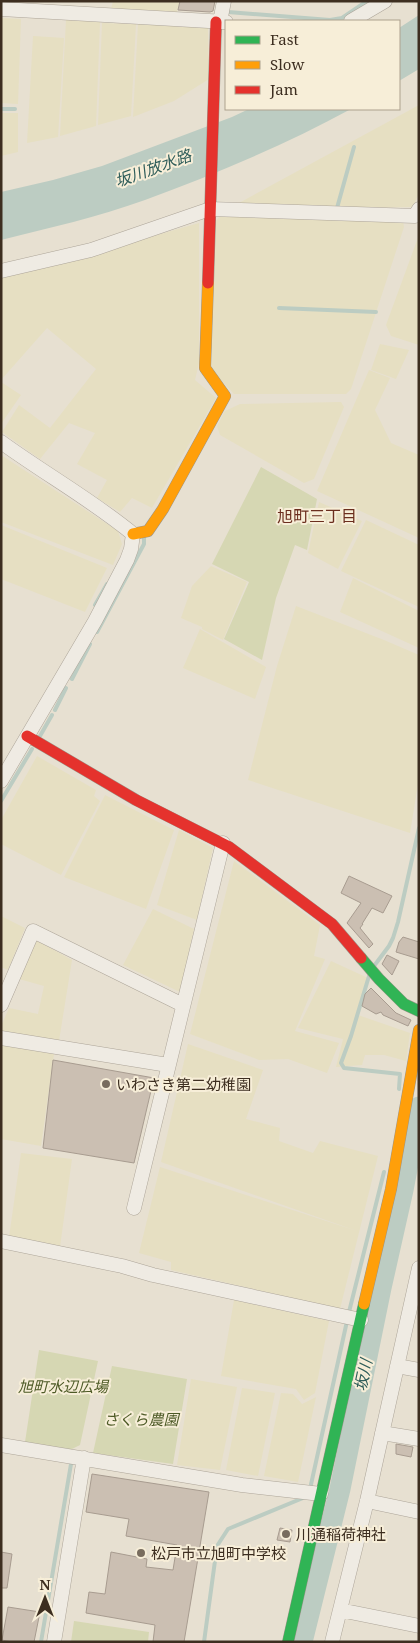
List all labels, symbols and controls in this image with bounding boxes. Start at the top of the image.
legend [225,20,400,110]
text: Fast [270,29,299,49]
text: Slow [270,54,304,74]
text: Jam [269,79,298,99]
water label: 坂川放水路 [112,143,196,192]
district label: 旭町三丁目 [277,505,357,527]
place label: いわさき第二幼稚園 [116,1074,251,1094]
marker: いわさき第二幼稚園 [100,1078,112,1090]
water label: 坂川 [349,1355,378,1393]
park label: 旭町水辺広場 [18,1376,110,1396]
park label: さくら農園 [103,1409,180,1429]
place label: 川通稲荷神社 [296,1524,386,1544]
marker: 川通稲荷神社 [280,1528,292,1540]
place label: 松戸市立旭町中学校 [151,1543,286,1563]
marker: 松戸市立旭町中学校 [135,1547,147,1559]
north arrow [20,1573,70,1623]
text: N [39,1575,51,1594]

